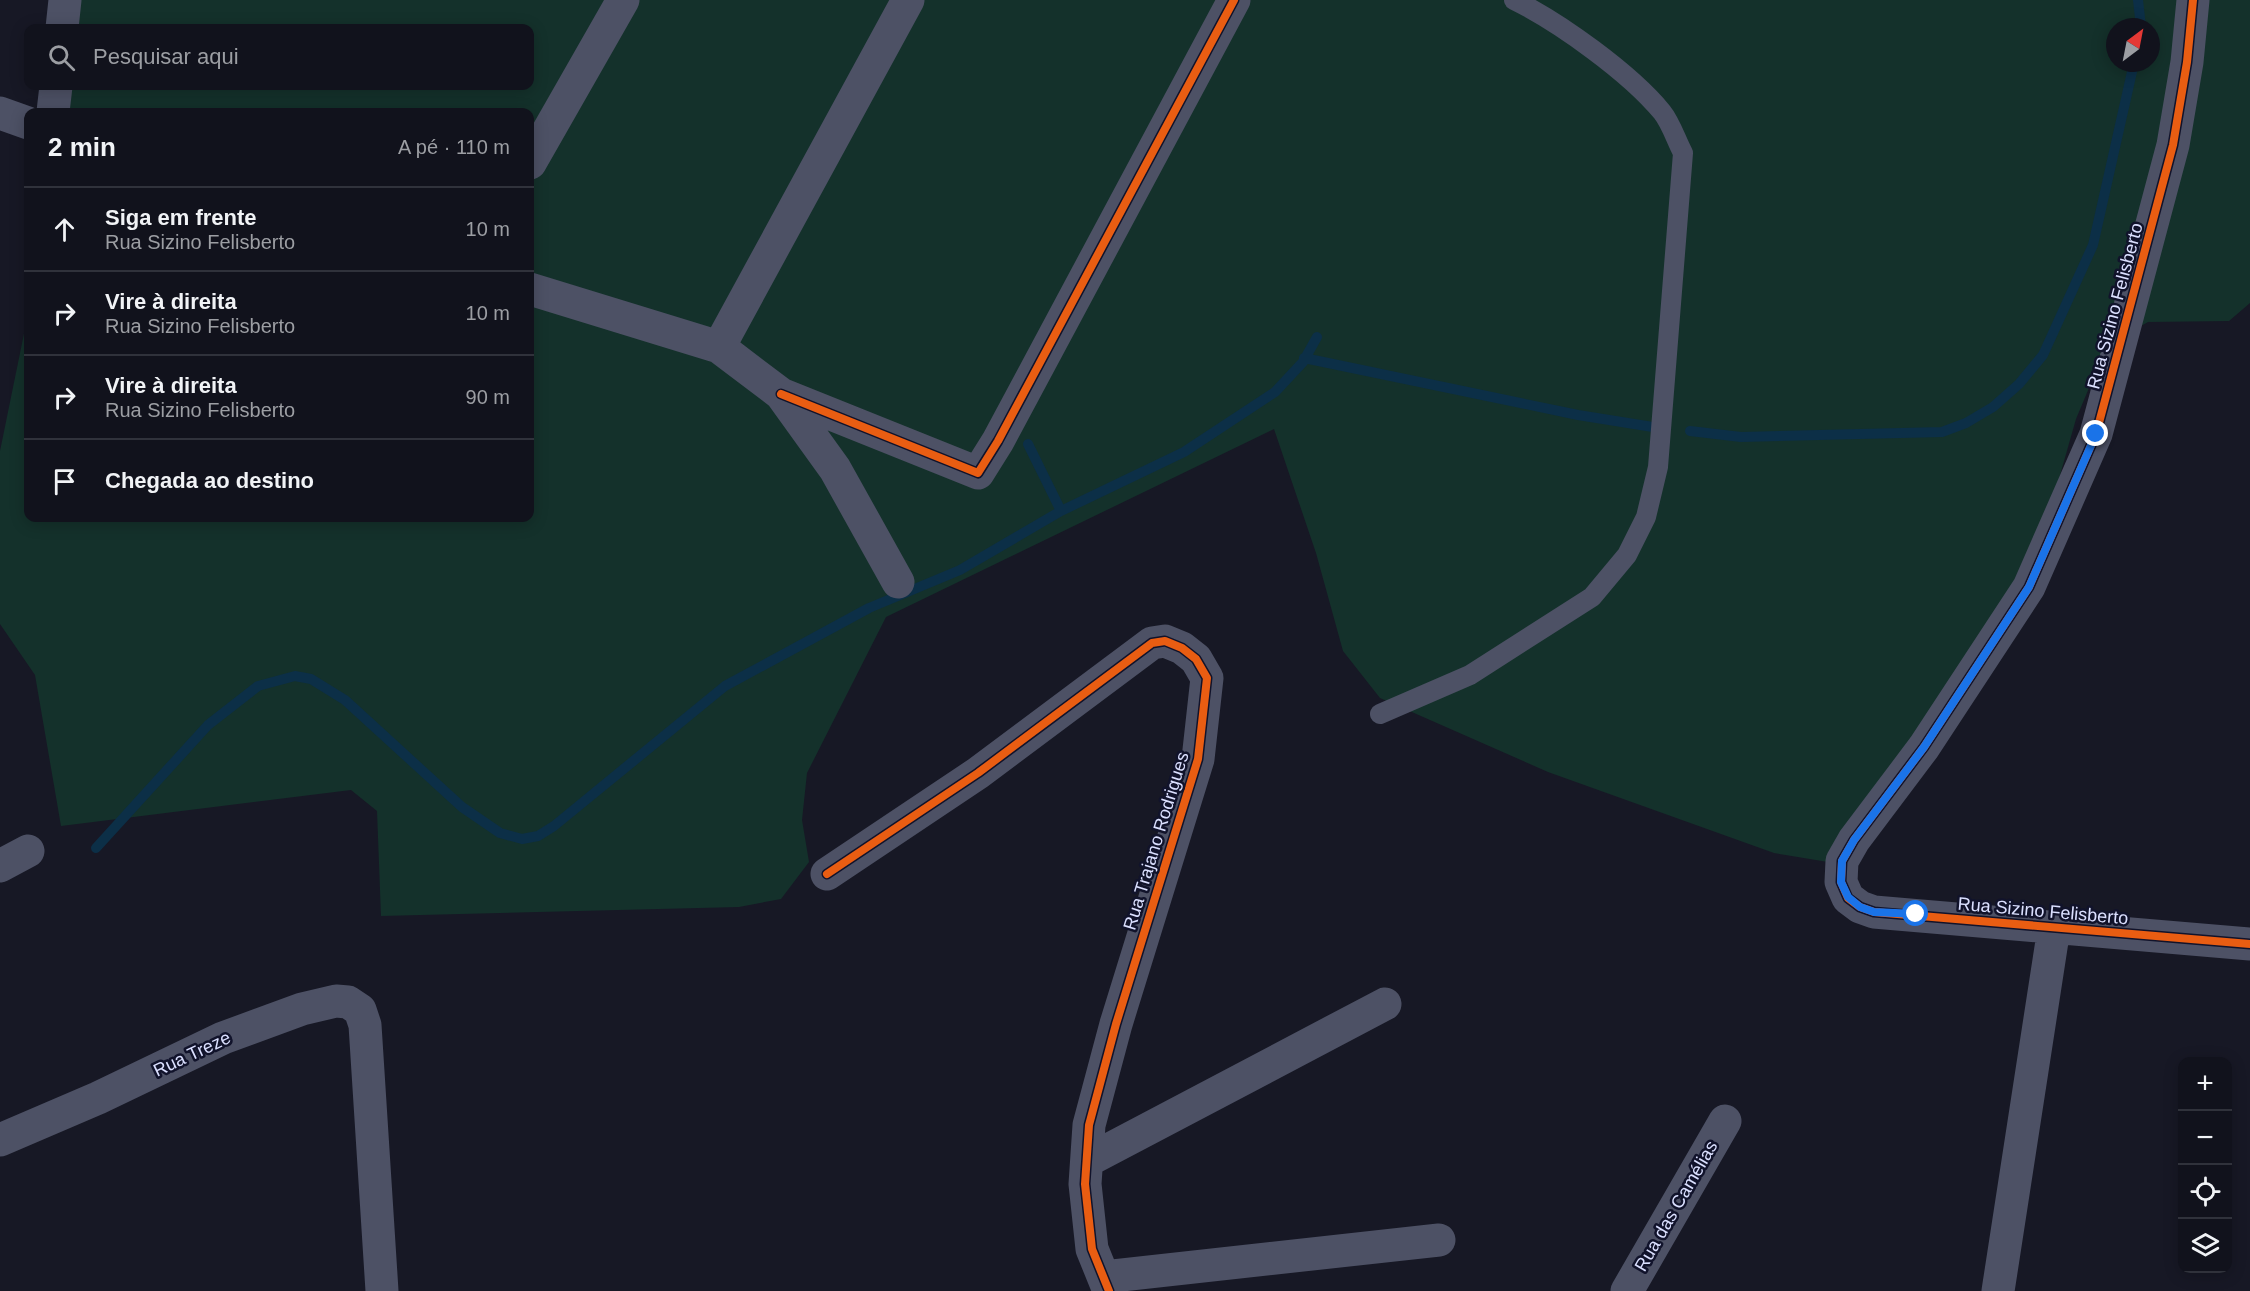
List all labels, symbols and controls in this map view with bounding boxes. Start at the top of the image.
north arrow [2106,18,2160,72]
search box [24,24,534,90]
icon: search [45,41,78,74]
text: Pesquisar aqui [93,44,239,69]
text: 2 min [48,132,116,162]
text: A pé · 110 m [398,136,510,158]
text: Siga em frente [105,205,257,230]
icon: ahead [48,213,81,246]
text: 10 m [466,218,510,240]
street label: Rua Sizino Felisberto [2083,221,2147,391]
text: Rua Sizino Felisberto [105,231,295,253]
text: Vire à direita [105,289,237,314]
icon: right [48,297,81,330]
text: 10 m [466,302,510,324]
text: Rua Sizino Felisberto [105,315,295,337]
text: Vire à direita [105,373,237,398]
icon: right [48,381,81,414]
text: 90 m [466,386,510,408]
text: Rua Sizino Felisberto [105,399,295,421]
route end [2082,420,2108,446]
icon: arrive [48,465,81,498]
text: Chegada ao destino [105,468,314,493]
street label: Rua Trajano Rodrigues [1119,750,1193,932]
street label: Rua Sizino Felisberto [1957,894,2129,928]
route start [1902,900,1928,926]
street label: Rua Treze [150,1027,234,1081]
map controls [2178,1057,2232,1273]
button: + [2178,1057,2232,1111]
button: − [2178,1111,2232,1165]
street label: Rua das Camélias [1631,1137,1721,1275]
button: locate [2178,1165,2232,1219]
button: layers [2178,1219,2232,1273]

